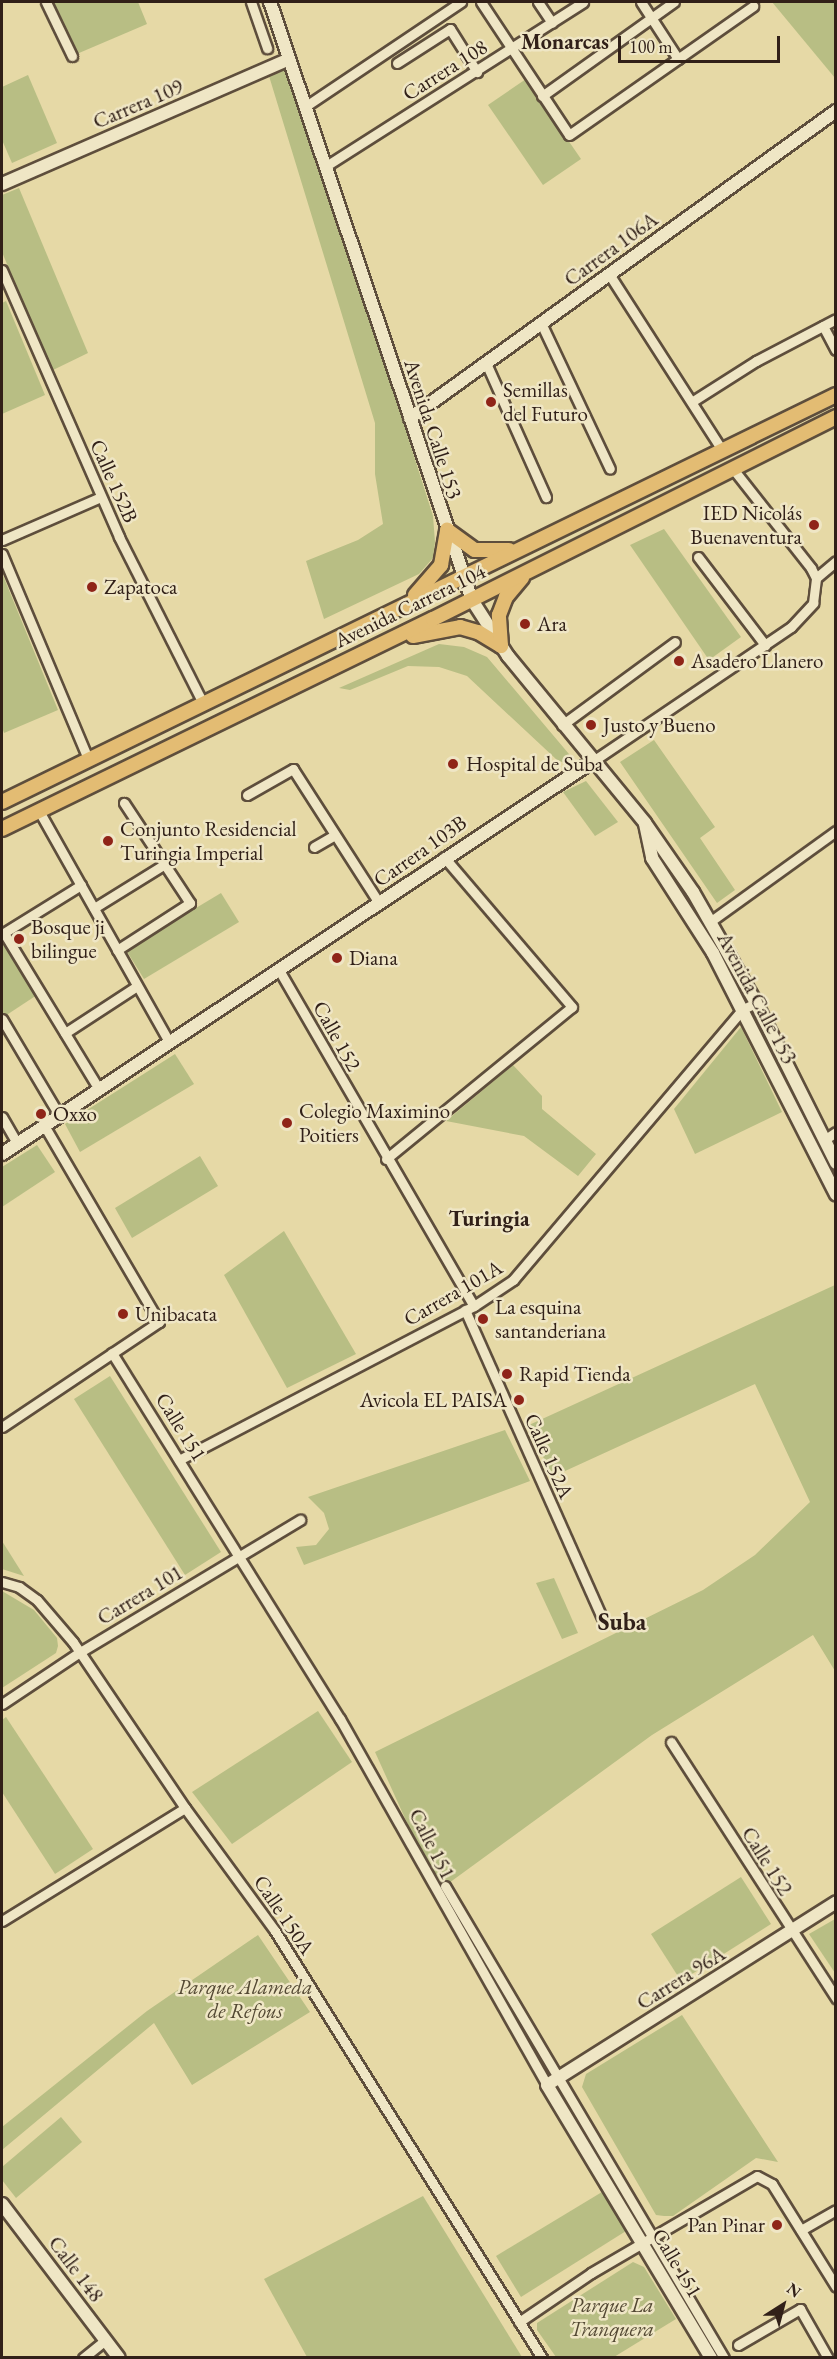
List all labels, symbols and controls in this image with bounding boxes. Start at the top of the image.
scale bar [621,24,783,62]
district label: Monarcas [521,29,609,55]
street label: Carrera 108 [398,34,492,106]
text: 100 m [629,35,673,58]
street label: Carrera 109 [89,74,187,134]
street label: Carrera 106A [559,207,663,291]
street label: Avenida Calle 153 [399,356,467,502]
place label: Semillas del Futuro [503,377,588,427]
marker: Semillas del Futuro [484,395,498,409]
street label: Calle 152B [85,436,143,526]
place label: IED Nicolás Buenaventura [690,500,802,550]
marker: IED Nicolás Buenaventura [807,518,821,532]
street label: Avenida Carrera 104 [330,559,490,653]
place label: Zapatoca [104,574,177,600]
marker: Zapatoca [85,580,99,594]
place label: Ara [537,611,567,637]
marker: Ara [518,617,532,631]
place label: Asadero Llanero [691,648,823,674]
marker: Asadero Llanero [672,654,686,668]
place label: Justo y Bueno [603,712,716,738]
marker: Justo y Bueno [584,718,598,732]
place label: Hospital de Suba [466,751,603,777]
marker: Hospital de Suba [444,755,462,773]
street label: Carrera 103B [369,810,471,892]
place label: Conjunto Residencial Turingia Imperial [120,816,297,866]
marker: Conjunto Residencial Turingia Imperial [101,834,115,848]
place label: Bosque ji bilingue [31,914,105,964]
street label: Avenida Calle 153 [712,928,802,1068]
marker: Bosque ji bilingue [12,932,26,946]
place label: Diana [349,945,398,971]
marker: Diana [330,951,344,965]
street label: Calle 152 [308,997,366,1075]
place label: Colegio Maximino Poitiers [299,1098,450,1148]
place label: Oxxo [53,1101,97,1127]
marker: Oxxo [34,1107,48,1121]
marker: Colegio Maximino Poitiers [280,1116,294,1130]
district label: Turingia [448,1206,530,1232]
street label: Carrera 101A [399,1255,507,1331]
place label: La esquina santanderiana [495,1294,606,1344]
place label: Unibacata [135,1301,217,1327]
marker: Unibacata [116,1307,130,1321]
marker: La esquina santanderiana [476,1312,490,1326]
place label: Rapid Tienda [519,1361,631,1387]
marker: Rapid Tienda [500,1367,514,1381]
place label: Avicola EL PAISA [360,1387,507,1413]
street label: Calle 151 [150,1388,212,1466]
marker: Avicola EL PAISA [512,1393,526,1407]
street label: Calle 152A [519,1410,579,1502]
street label: Carrera 101 [93,1560,187,1630]
district label: Suba [598,1608,646,1636]
street label: Calle 151 [404,1804,460,1884]
street label: Calle 152 [736,1822,798,1900]
street label: Calle 150A [248,1870,320,1960]
street label: Carrera 96A [632,1941,730,2015]
park label: Parque Alameda de Refous [178,1974,312,2024]
place label: Pan Pinar [688,2212,765,2238]
marker: Pan Pinar [770,2218,784,2232]
street label: Calle 151 [647,2224,707,2302]
street label: Calle 148 [43,2231,109,2307]
north arrow [753,2275,813,2335]
text: N [782,2278,805,2302]
park label: Parque La Tranquera [570,2292,654,2342]

